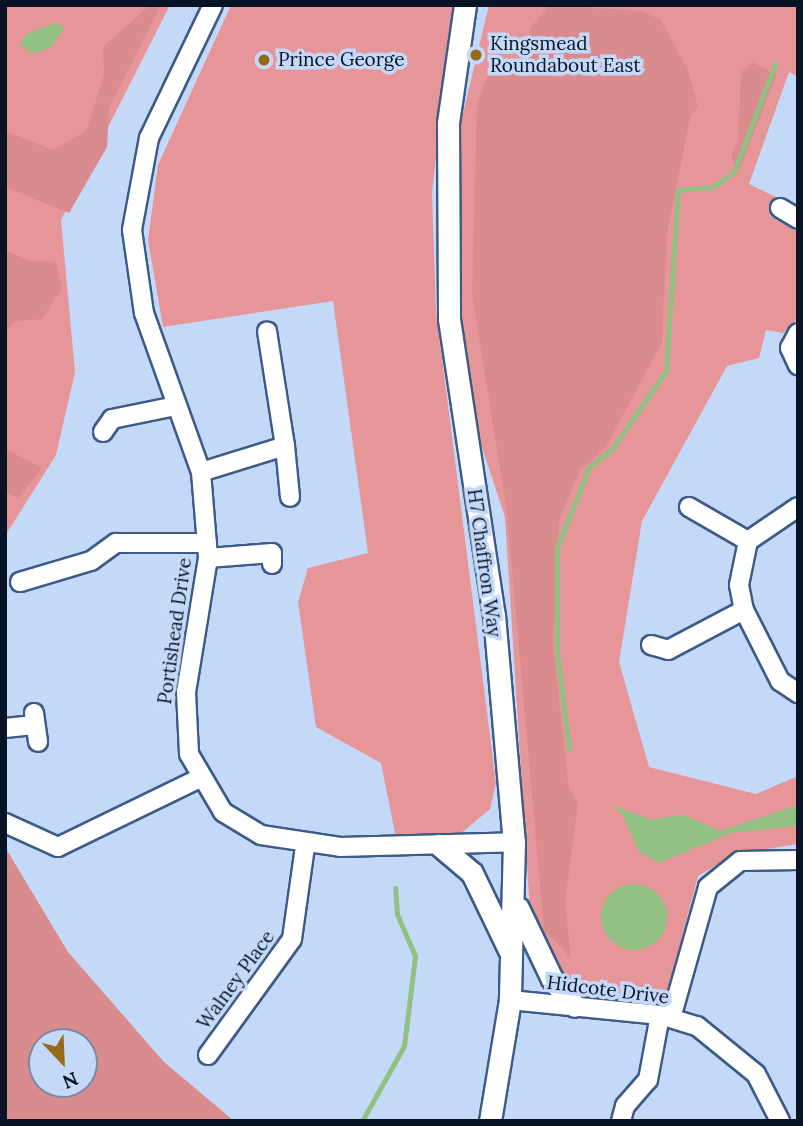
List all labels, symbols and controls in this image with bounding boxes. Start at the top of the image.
place label: Kingsmead Roundabout East [490,33,641,77]
marker: Kingsmead Roundabout East [468,47,484,63]
place label: Prince George [278,49,405,71]
marker: Prince George [256,52,272,68]
street label: H7 Chaffron Way [462,487,506,639]
street label: Portishead Drive [153,556,197,706]
street label: Walney Place [193,926,279,1034]
street label: Hidcote Drive [546,971,670,1009]
north arrow [28,1028,98,1098]
text: N [59,1067,82,1094]

